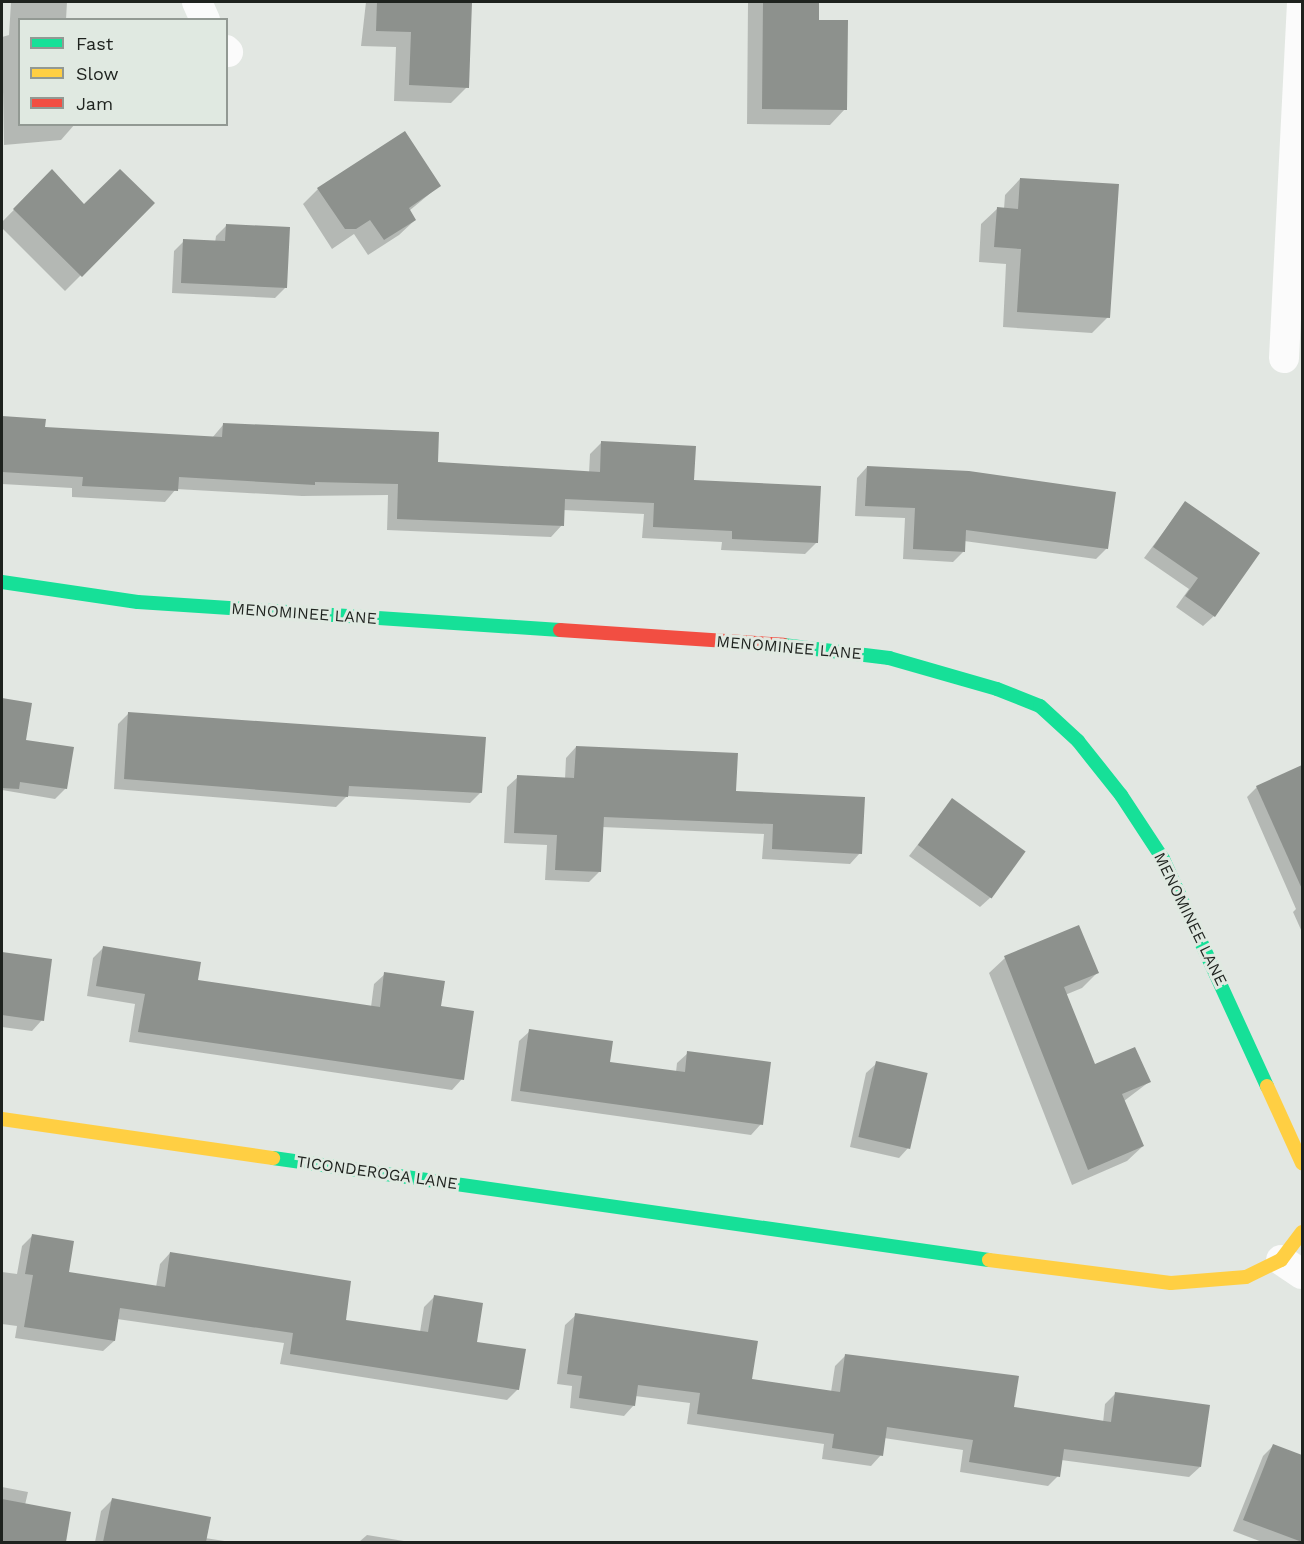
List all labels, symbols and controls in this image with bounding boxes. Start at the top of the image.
legend [18,18,228,126]
text: Fast [76,33,113,54]
text: Slow [76,63,119,84]
text: Jam [76,93,113,114]
street label: MENOMINEE LANE [231,599,377,629]
street label: MENOMINEE LANE [716,632,862,664]
street label: MENOMINEE LANE [1149,849,1231,989]
street label: TICONDEROGA LANE [295,1152,459,1194]

